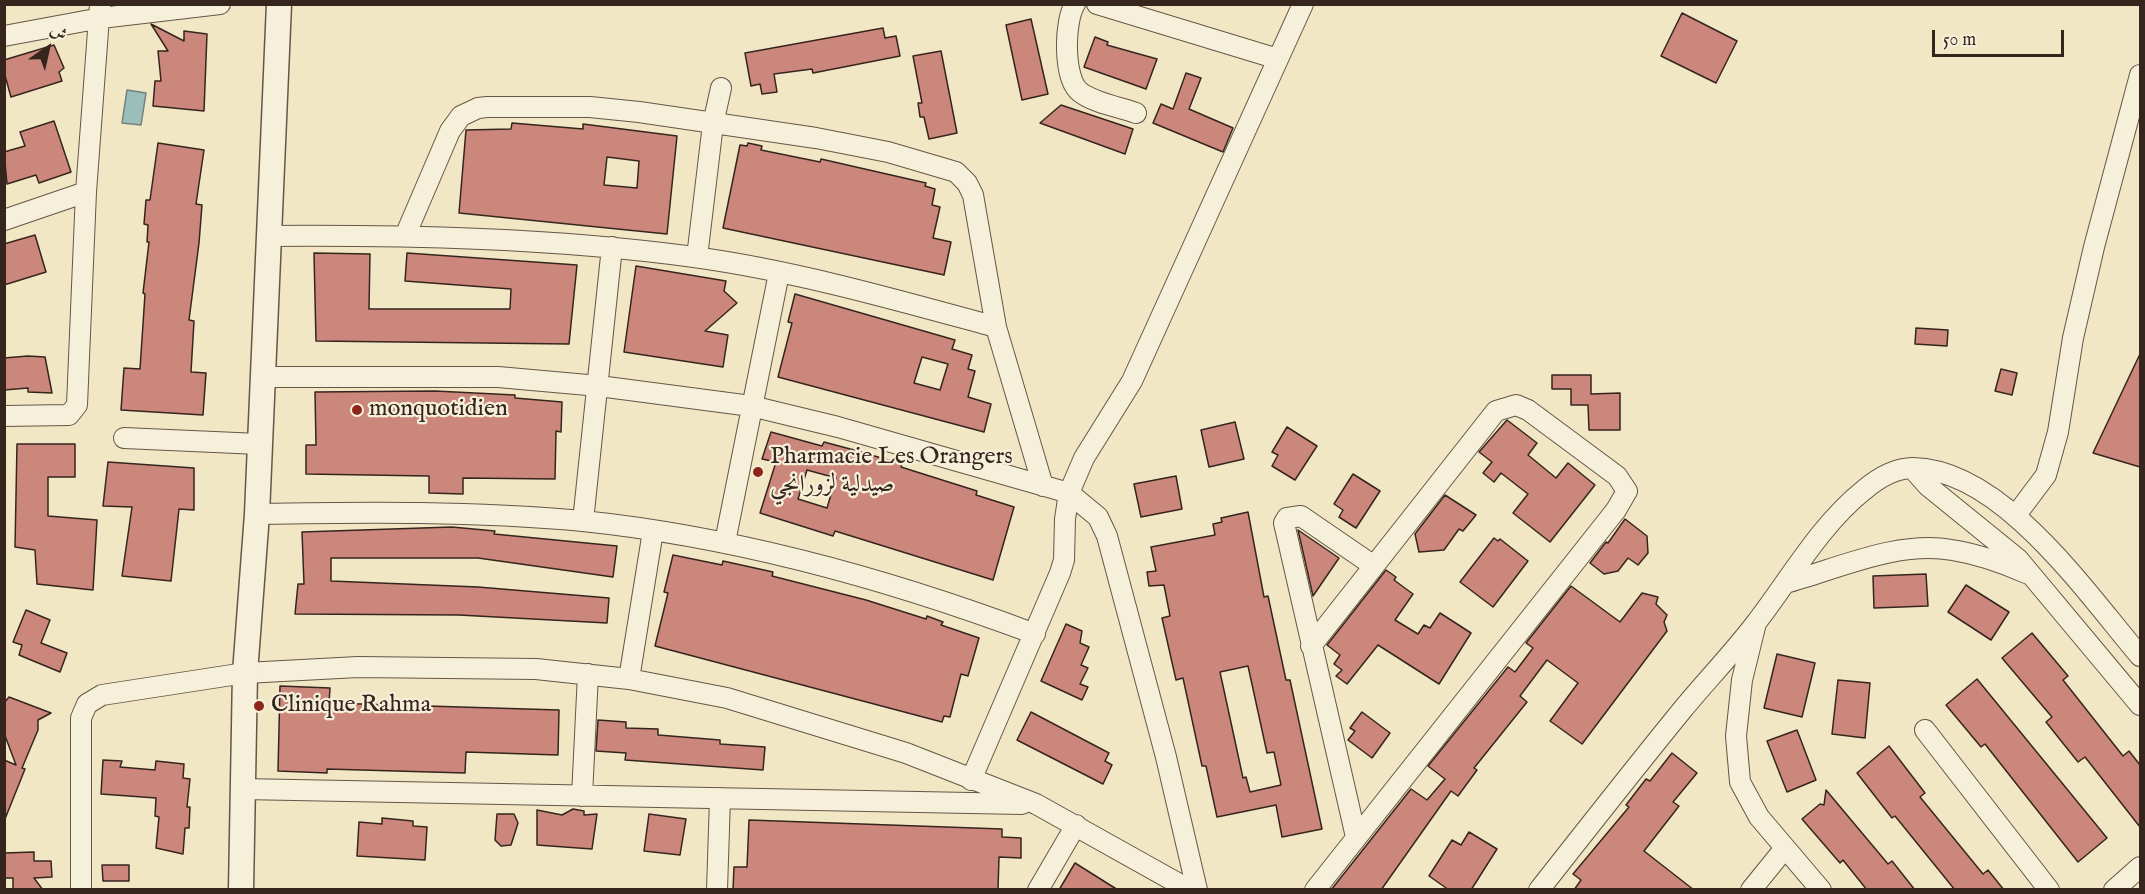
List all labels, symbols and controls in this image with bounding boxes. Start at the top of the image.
north arrow [18,18,78,78]
scale bar [1935,18,2067,56]
text: ش [46,20,70,46]
text: 50 m [1943,29,1976,52]
place label: monquotidien [369,396,508,424]
marker: monquotidien [350,403,364,417]
place label: Pharmacie Les Orangers صيدلية لزورانجي [770,444,1013,500]
marker: Pharmacie Les Orangers صيدلية لزورانجي [751,465,765,479]
place label: Clinique Rahma [271,692,431,720]
marker: Clinique Rahma [252,699,266,713]

